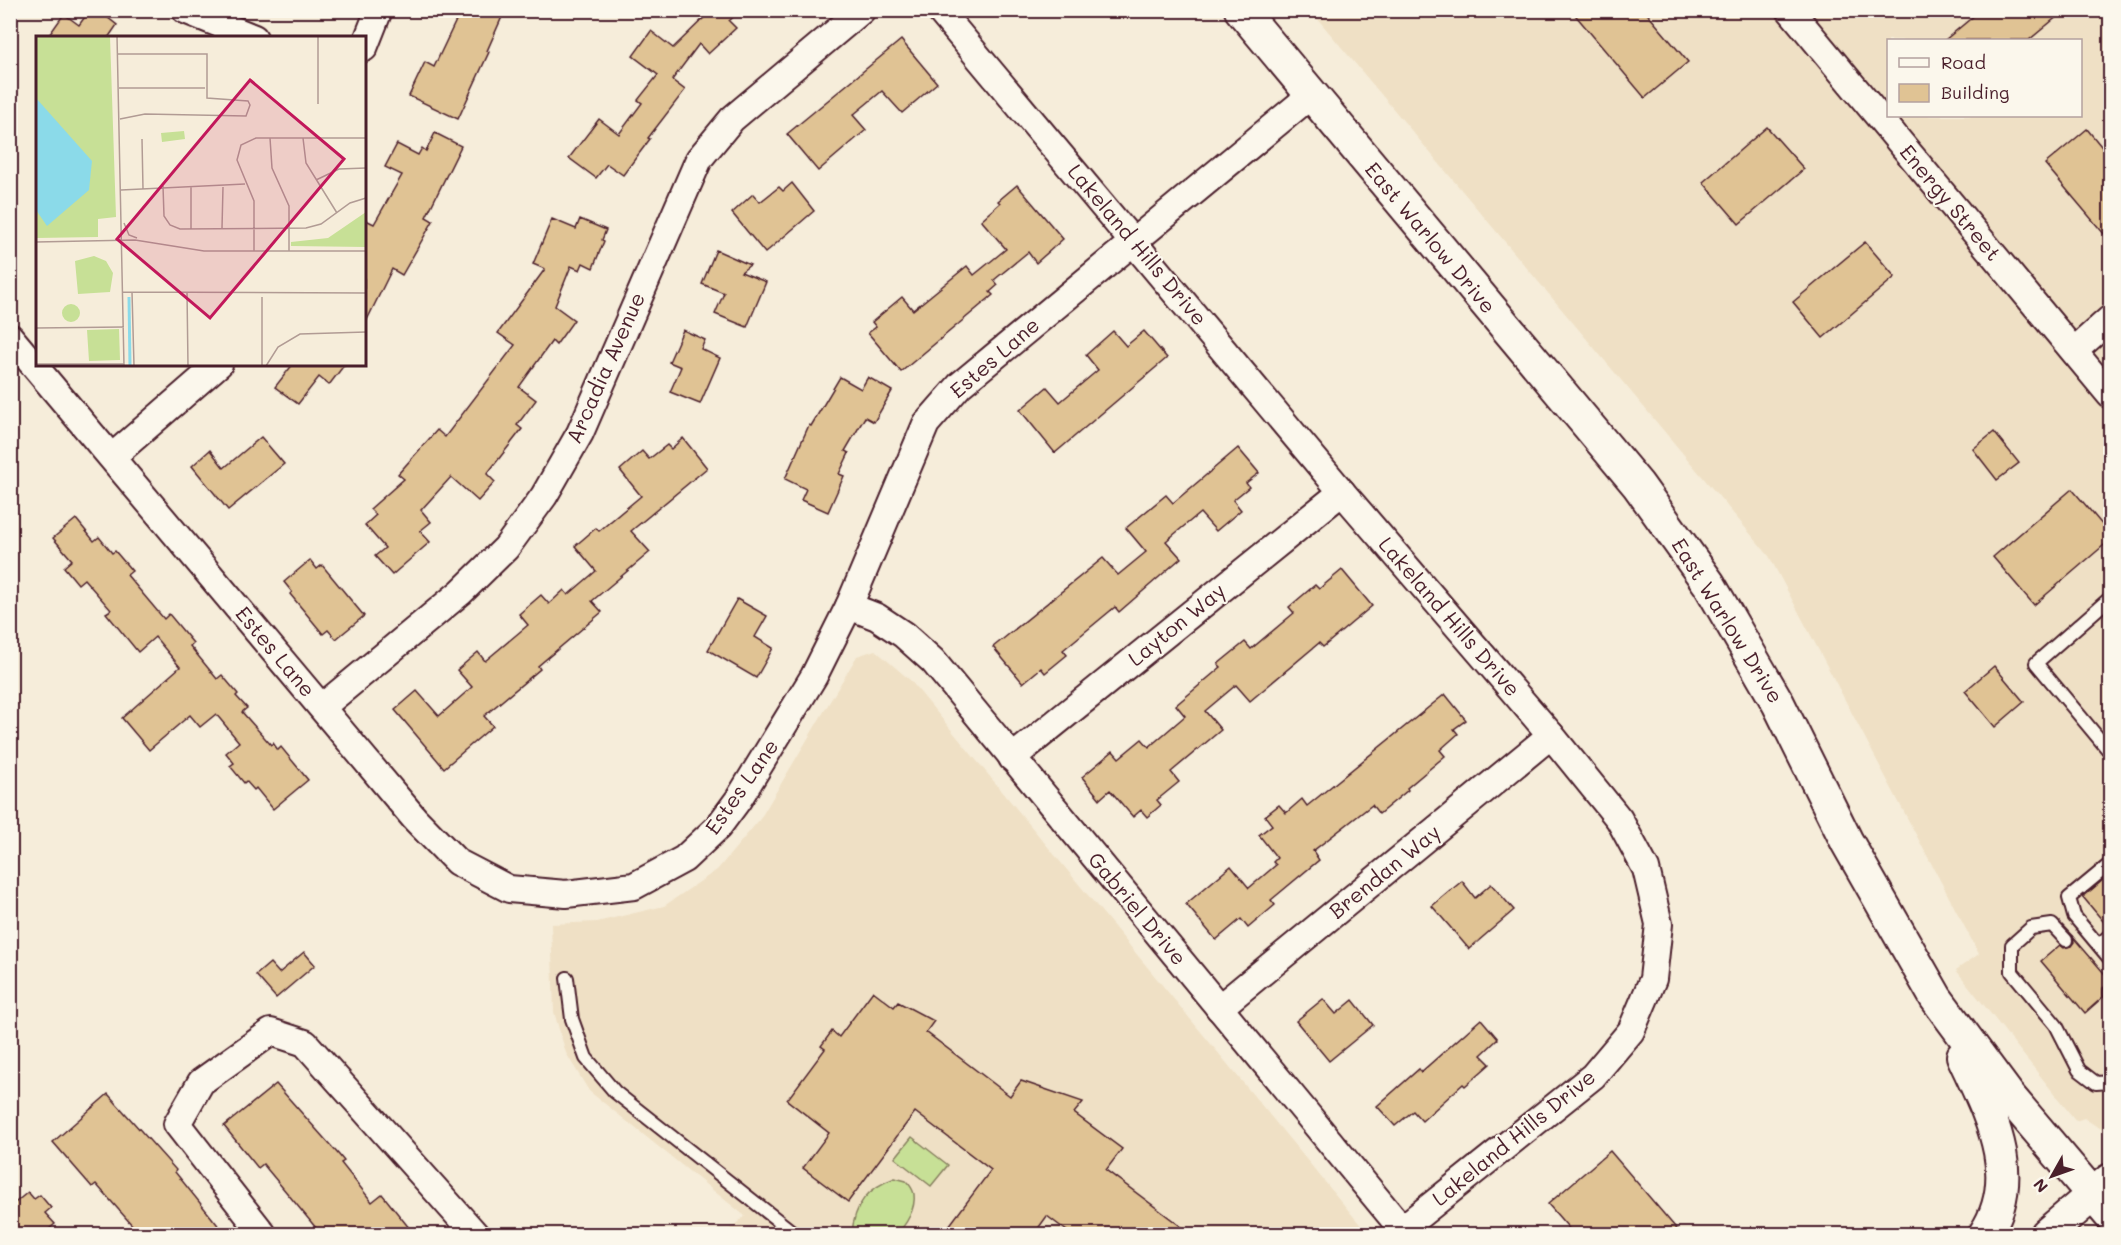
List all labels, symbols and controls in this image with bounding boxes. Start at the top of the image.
inset map [36,36,366,366]
legend [1887,39,2082,117]
text: Road [1941,50,1986,74]
text: Building [1941,80,2009,104]
street label: Energy Street [1895,138,2008,266]
street label: East Warlow Drive [1360,156,1502,318]
street label: Lakeland Hills Drive [1063,158,1214,330]
street label: Arcadia Avenue [559,288,650,447]
street label: Estes Lane [944,311,1044,403]
street label: Lakeland Hills Drive [1373,531,1527,701]
street label: East Warlow Drive [1667,533,1790,708]
street label: Layton Way [1122,576,1230,671]
street label: Estes Lane [230,600,322,702]
street label: Estes Lane [698,733,783,839]
street label: Brendan Way [1323,818,1445,924]
street label: Gabriel Drive [1083,846,1193,970]
street label: Lakeland Hills Drive [1426,1063,1600,1211]
north arrow [2022,1146,2082,1206]
text: N [2028,1175,2052,1197]

